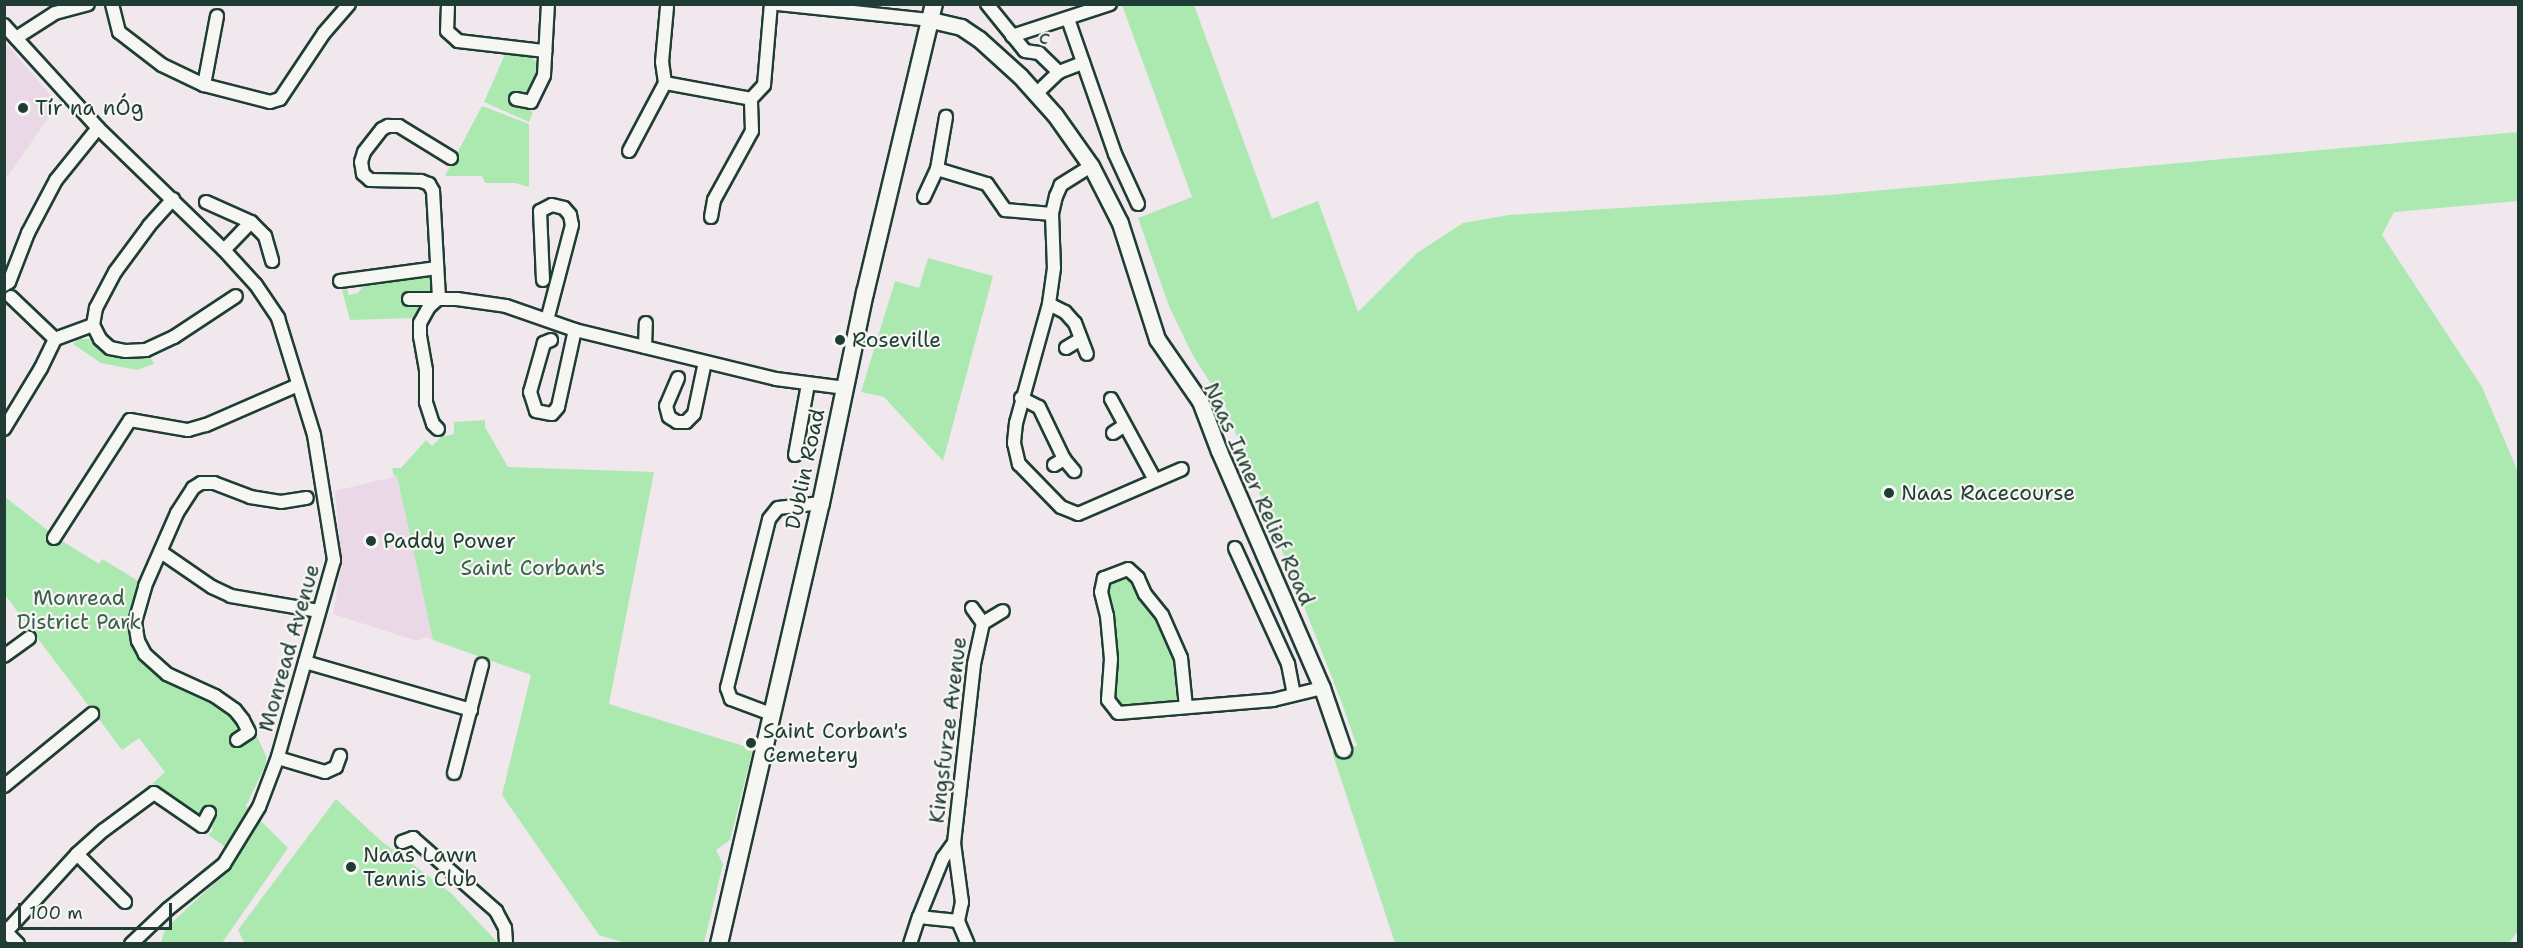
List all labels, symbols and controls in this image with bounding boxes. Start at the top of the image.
street label: c [1035,23,1055,51]
place label: Tír na nÓg [35,95,144,121]
marker: Tír na nÓg [16,101,30,115]
place label: Roseville [852,327,941,353]
marker: Roseville [833,333,847,347]
street label: Naas Inner Relief Road [1198,379,1320,609]
street label: Dublin Road [780,406,830,532]
place label: Naas Racecourse [1901,480,2075,506]
marker: Naas Racecourse [1882,486,1896,500]
place label: Paddy Power [383,528,516,554]
marker: Paddy Power [364,534,378,548]
park label: Saint Corban's [461,555,605,581]
street label: Monread Avenue [253,561,325,735]
park label: Monread District Park [17,585,141,635]
street label: Kingsfurze Avenue [924,635,972,825]
place label: Saint Corban's Cemetery [763,718,908,768]
marker: Saint Corban's Cemetery [744,736,758,750]
place label: Naas Lawn Tennis Club [363,842,477,892]
marker: Naas Lawn Tennis Club [344,860,358,874]
scale bar [21,891,176,929]
text: 100 m [29,901,83,925]

